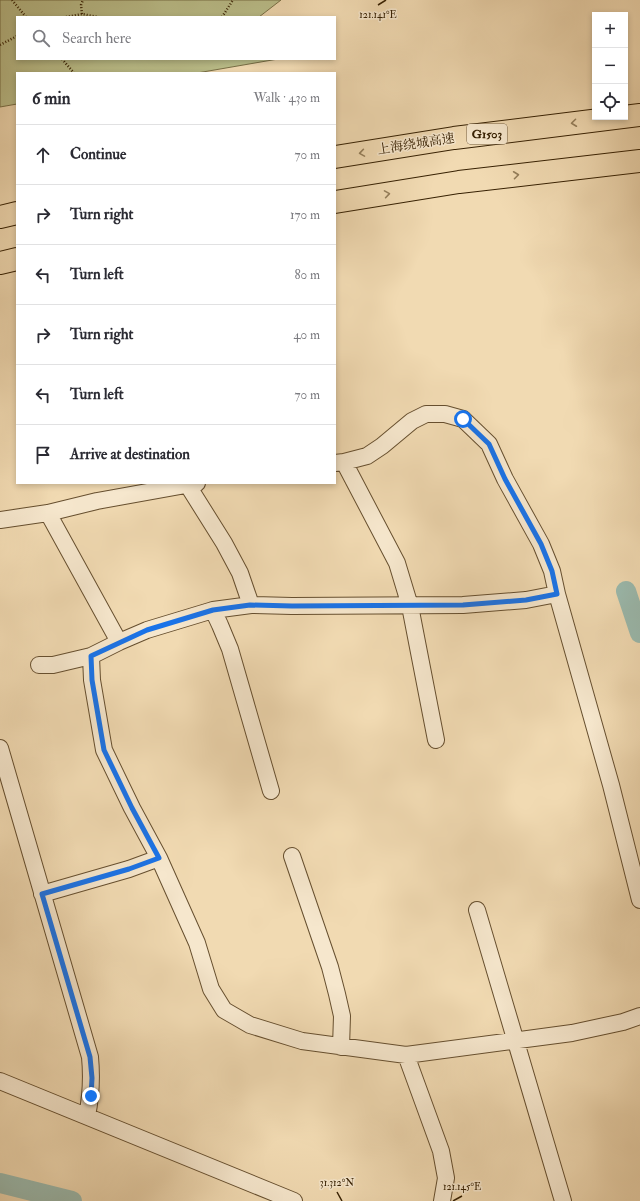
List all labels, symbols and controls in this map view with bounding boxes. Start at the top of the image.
text: 121.141°E [359,9,397,21]
map controls [592,12,628,120]
button: + [592,12,628,48]
search box [16,16,336,60]
icon: search [30,27,52,49]
text: Search here [62,29,131,48]
button: − [592,48,628,84]
button: locate [592,84,628,120]
text: 6 min [32,88,71,109]
text: Walk · 430 m [254,90,320,106]
one-way arrow [570,119,577,128]
road number: G1503 [467,124,507,144]
street label: 上海绕城高速 [376,130,456,158]
icon: ahead [32,144,54,166]
text: Continue [70,145,126,164]
text: 70 m [295,147,320,163]
one-way arrow [359,148,365,157]
one-way arrow [513,171,519,180]
one-way arrow [384,190,390,198]
icon: right [32,204,54,226]
text: Turn right [70,205,133,224]
text: 170 m [290,207,320,223]
icon: left [32,264,54,286]
text: Turn left [70,265,124,284]
text: 80 m [294,267,320,283]
icon: right [32,324,54,346]
text: Turn right [70,325,133,344]
text: 40 m [294,327,320,343]
icon: left [32,384,54,406]
text: Turn left [70,385,124,404]
text: 70 m [295,387,320,403]
route start [454,410,472,428]
icon: arrive [32,444,54,466]
text: Arrive at destination [70,445,190,464]
route end [82,1087,100,1105]
text: 31.312°N [320,1177,354,1189]
text: 121.145°E [443,1181,481,1193]

